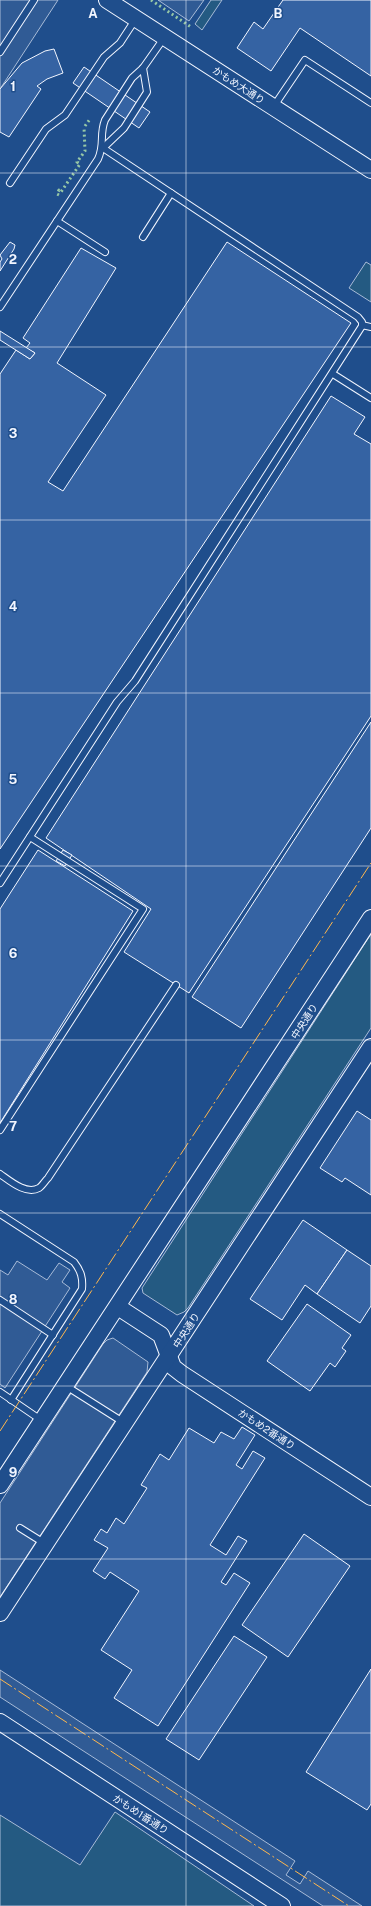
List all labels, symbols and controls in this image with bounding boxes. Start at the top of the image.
text: A [88,6,98,21]
text: B [274,6,283,21]
street label: かもめ大通り [211,64,267,106]
text: 1 [10,79,16,94]
text: 2 [9,252,17,267]
text: 3 [9,426,18,441]
text: 4 [9,599,18,614]
text: 5 [9,772,18,787]
text: 6 [9,946,18,961]
street label: 中央通り [288,1001,320,1041]
text: 7 [9,1119,17,1134]
text: 8 [9,1292,18,1307]
street label: 中央通り [170,1310,202,1350]
street label: かもめ2番通り [236,1406,298,1452]
text: 9 [9,1465,17,1480]
street label: かもめ1番通り [111,1792,171,1836]

